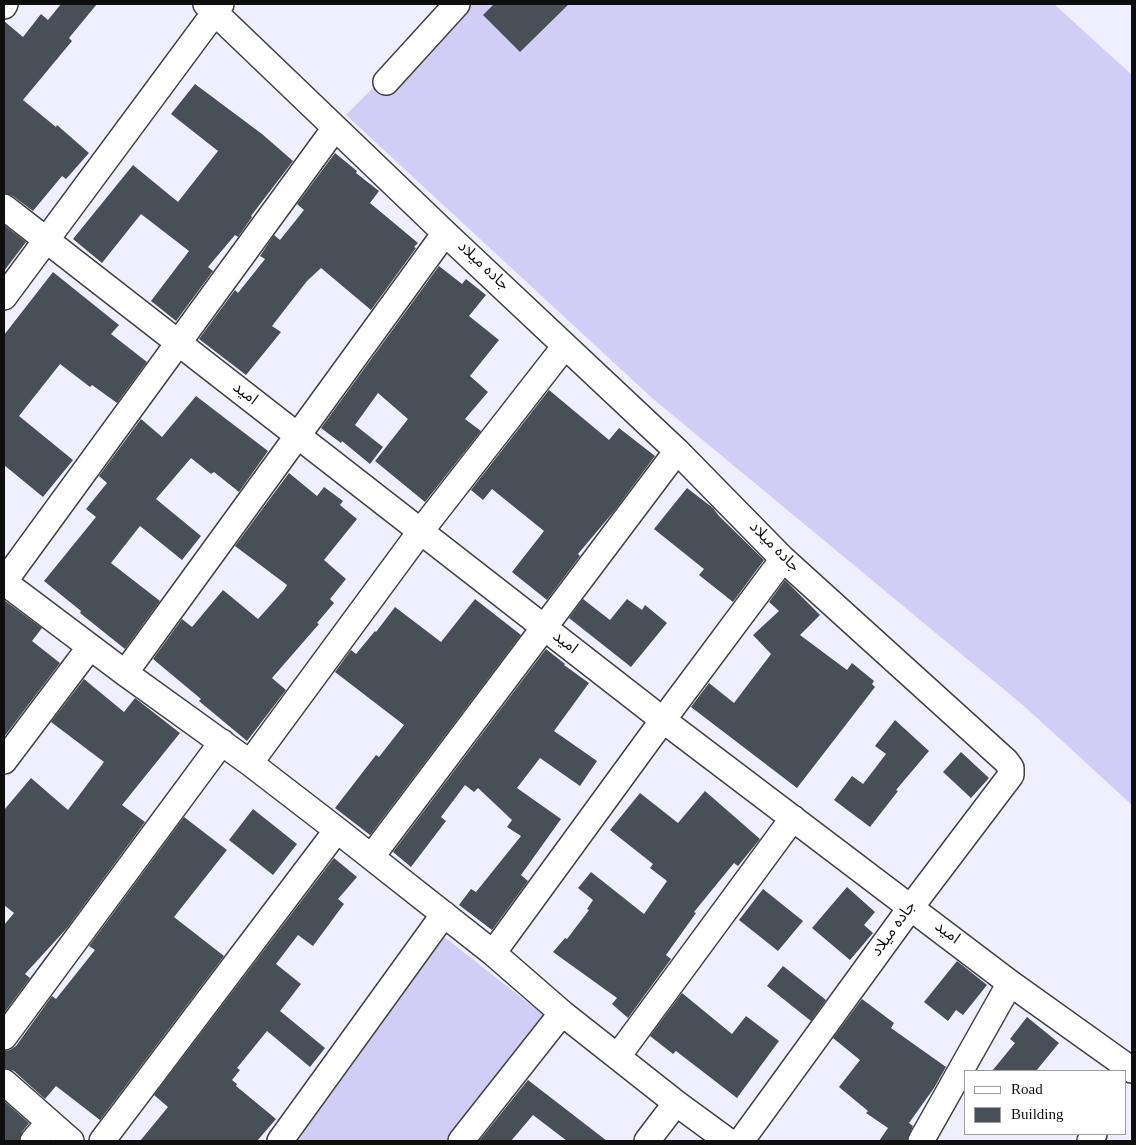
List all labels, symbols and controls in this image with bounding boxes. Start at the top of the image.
street label: جاده میلاد [452,238,512,296]
street label: امید [228,379,260,411]
street label: جاده میلاد [744,519,802,577]
street label: امید [548,628,580,660]
street label: جاده میلاد [868,898,922,962]
street label: امید [930,918,962,950]
legend [964,1070,1126,1135]
text: Road [1011,1081,1043,1097]
text: Building [1011,1106,1064,1122]

